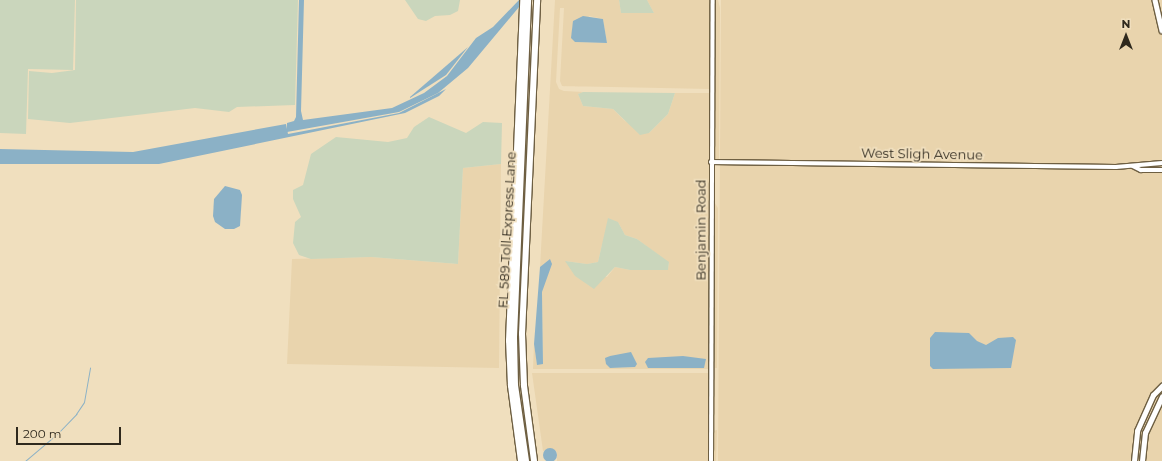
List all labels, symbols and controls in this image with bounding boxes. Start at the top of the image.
north arrow [1106,16,1146,56]
text: N [1122,17,1130,31]
street label: West Sligh Avenue [861,145,983,163]
street label: FL 589 Toll Express Lane [495,151,519,309]
street label: Benjamin Road [693,179,709,281]
scale bar [18,419,123,445]
text: 200 m [23,426,62,441]

